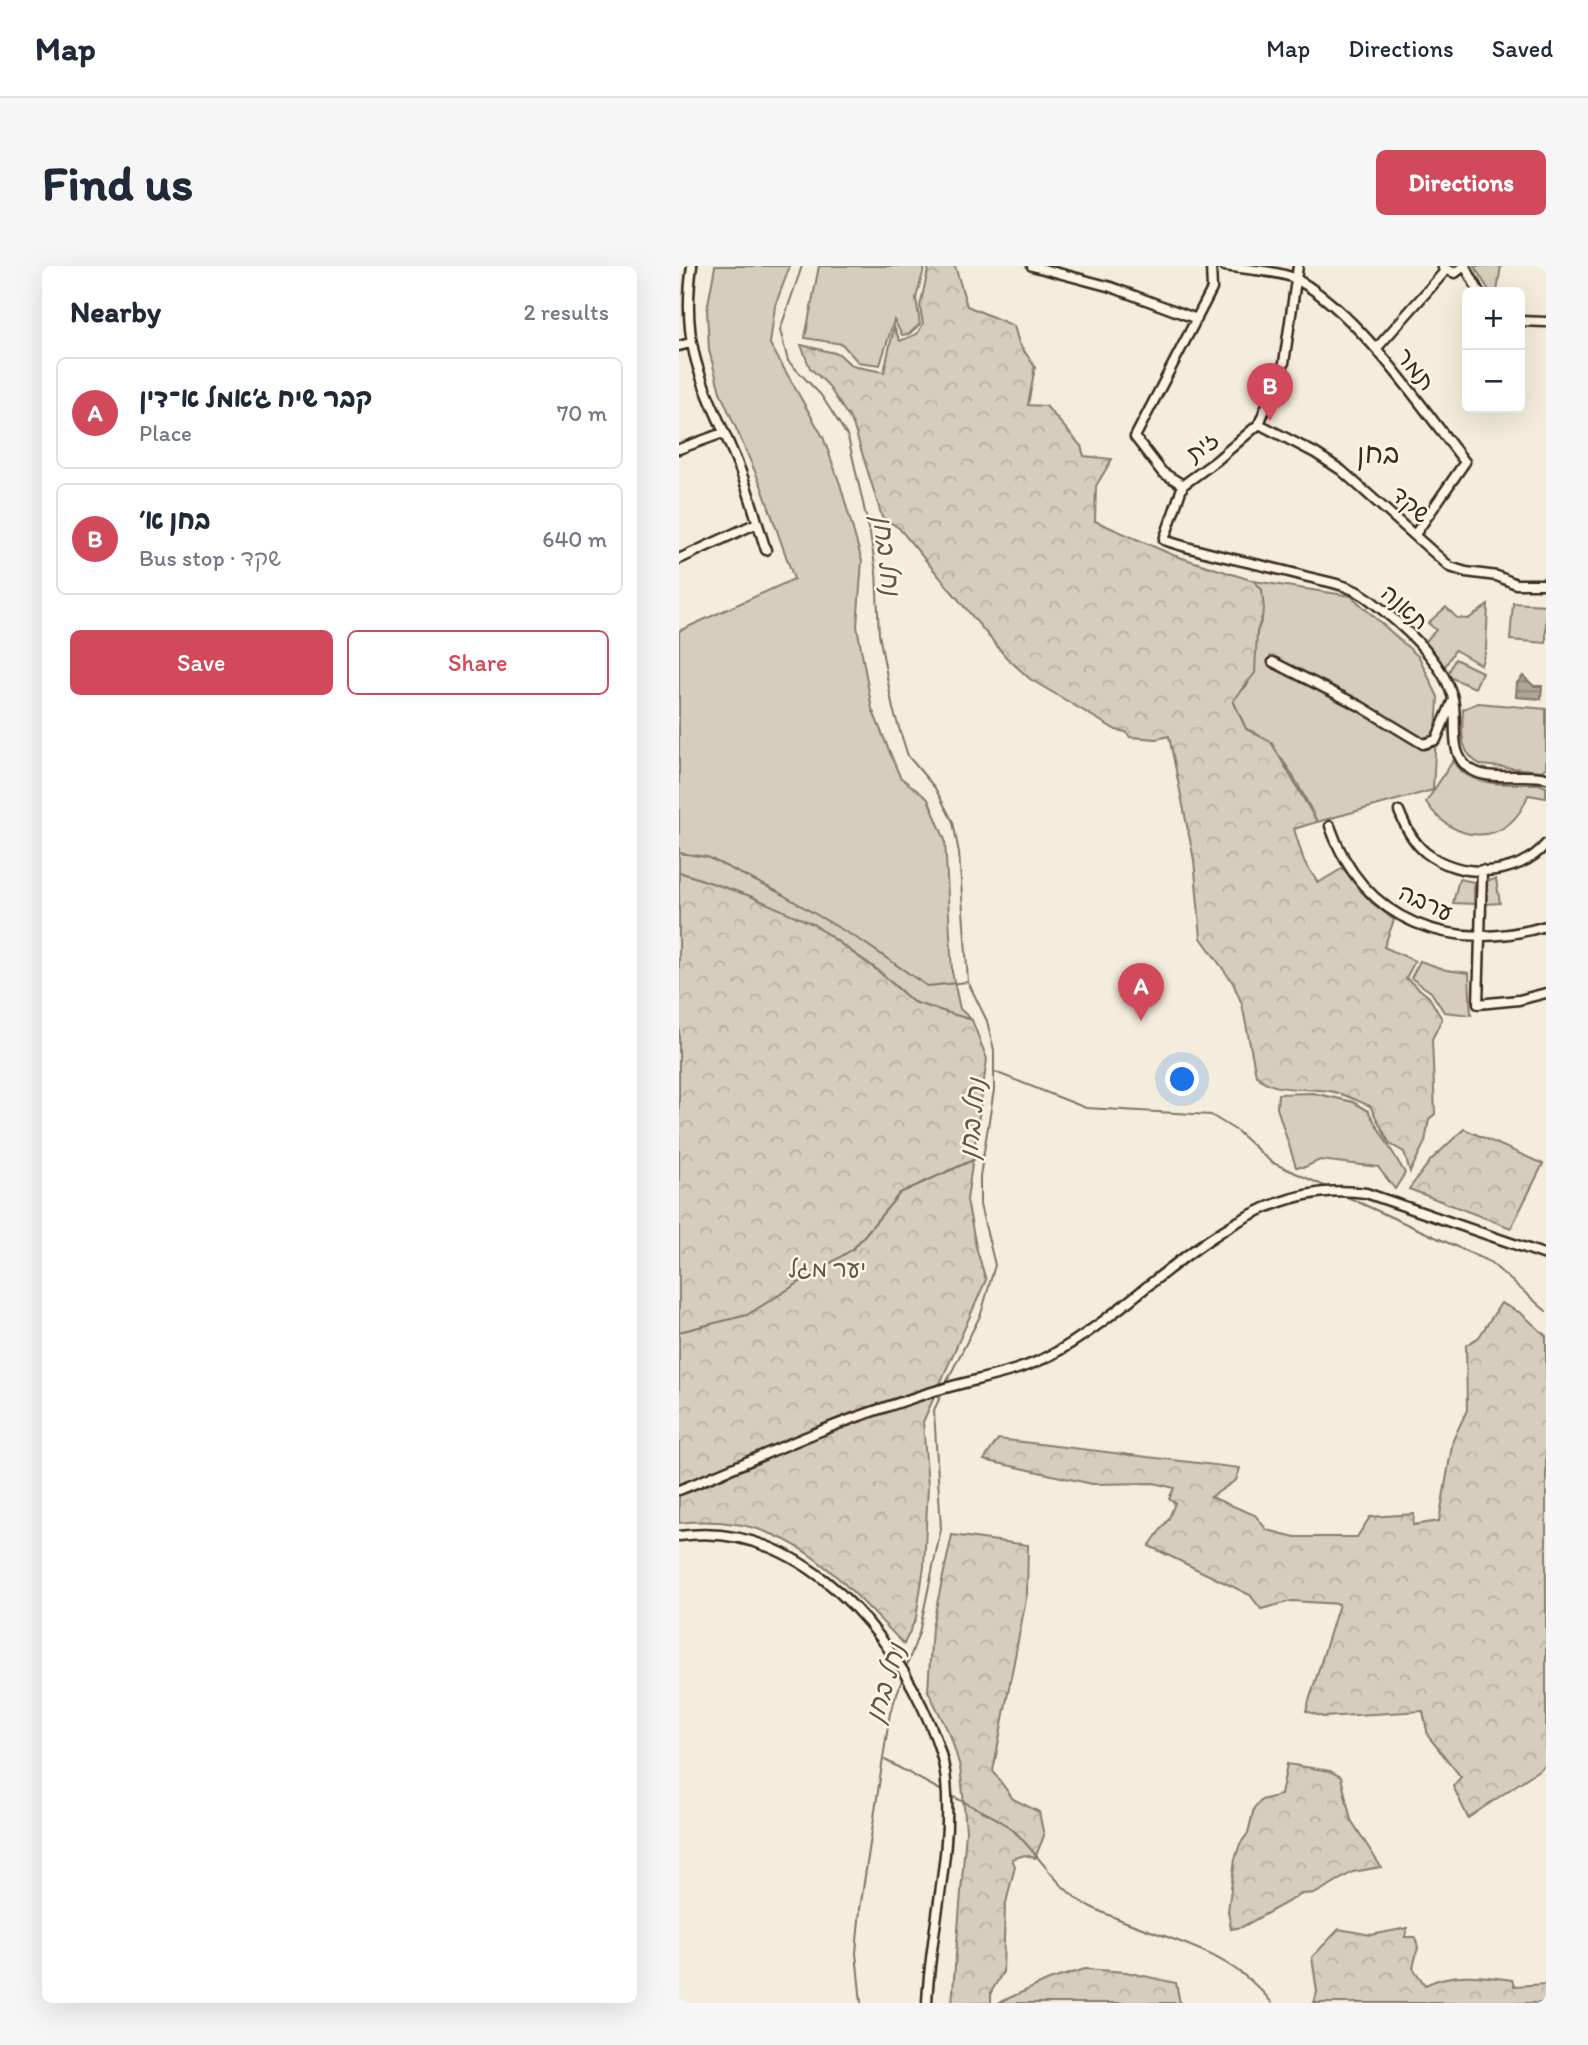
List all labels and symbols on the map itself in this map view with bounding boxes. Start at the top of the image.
street label: תמר [1390,342,1442,396]
pin: B [1247,363,1293,421]
street label: זית [1178,424,1224,469]
district label: בחן [1357,436,1399,471]
street label: שקד [1385,479,1437,530]
water label: נחל בחן [865,513,908,599]
street label: תאנה [1375,578,1435,636]
street label: ערבה [1394,877,1458,927]
pin: A [1118,963,1164,1021]
your location [1165,1062,1199,1096]
water label: נחל בחן [952,1076,993,1161]
park label: יער מגל [788,1254,866,1283]
water label: נחל בחן [858,1638,913,1727]

